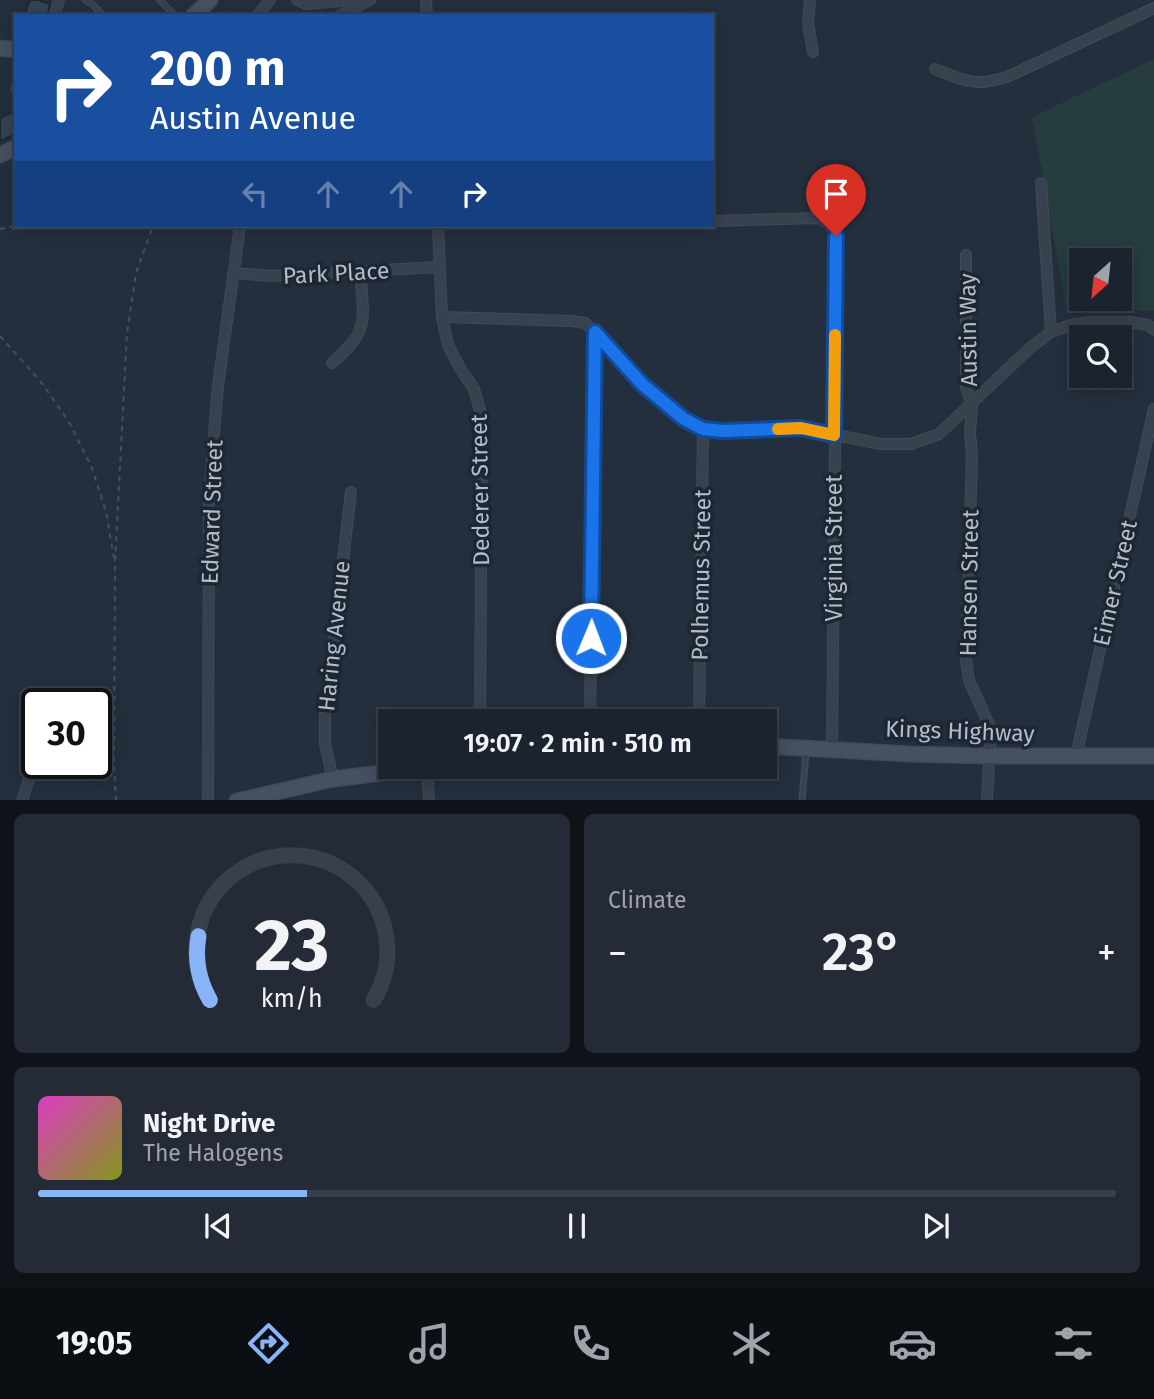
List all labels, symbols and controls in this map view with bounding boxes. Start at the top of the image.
text: 200 m [150,39,286,98]
icon: right [35,42,126,133]
text: Austin Avenue [150,99,356,137]
pin [806,164,866,236]
icon: left [236,175,274,213]
icon: ahead [309,175,347,213]
icon: ahead [382,175,420,213]
icon: right [455,175,493,213]
icon: arrive [817,175,855,213]
north arrow [1069,248,1132,312]
map controls [1069,248,1132,388]
street label: Park Place [282,256,390,290]
street label: Austin Way [953,272,983,387]
button: search [1069,325,1132,388]
street label: Dederer Street [465,413,495,566]
street label: Edward Street [195,438,229,585]
street label: Virginia Street [820,474,848,622]
street label: Polhemus Street [686,488,717,661]
street label: Hansen Street [954,509,984,657]
street label: Eimer Street [1087,517,1143,649]
street label: Haring Avenue [312,559,356,713]
position arrow [554,601,628,675]
speed limit sign: 30 [21,688,112,779]
street label: Kings Highway [885,714,1036,748]
text: 19:07 · 2 min · 510 m [463,728,692,759]
text: Climate [608,886,687,914]
text: 23 [254,902,330,989]
text: 23° [822,921,902,984]
text: − [608,930,627,976]
text: + [1097,930,1116,976]
text: km/h [261,983,323,1013]
text: Night Drive [143,1108,275,1139]
text: The Halogens [143,1139,283,1167]
icon: previous [199,1207,237,1245]
icon: pause [558,1207,596,1245]
icon: next [917,1207,955,1245]
icon: directions [244,1319,293,1368]
icon: music [405,1319,454,1368]
icon: phone [566,1319,615,1368]
icon: climate [727,1319,776,1368]
icon: car [888,1319,937,1368]
icon: filters [1049,1319,1098,1368]
text: 19:05 [56,1324,132,1362]

